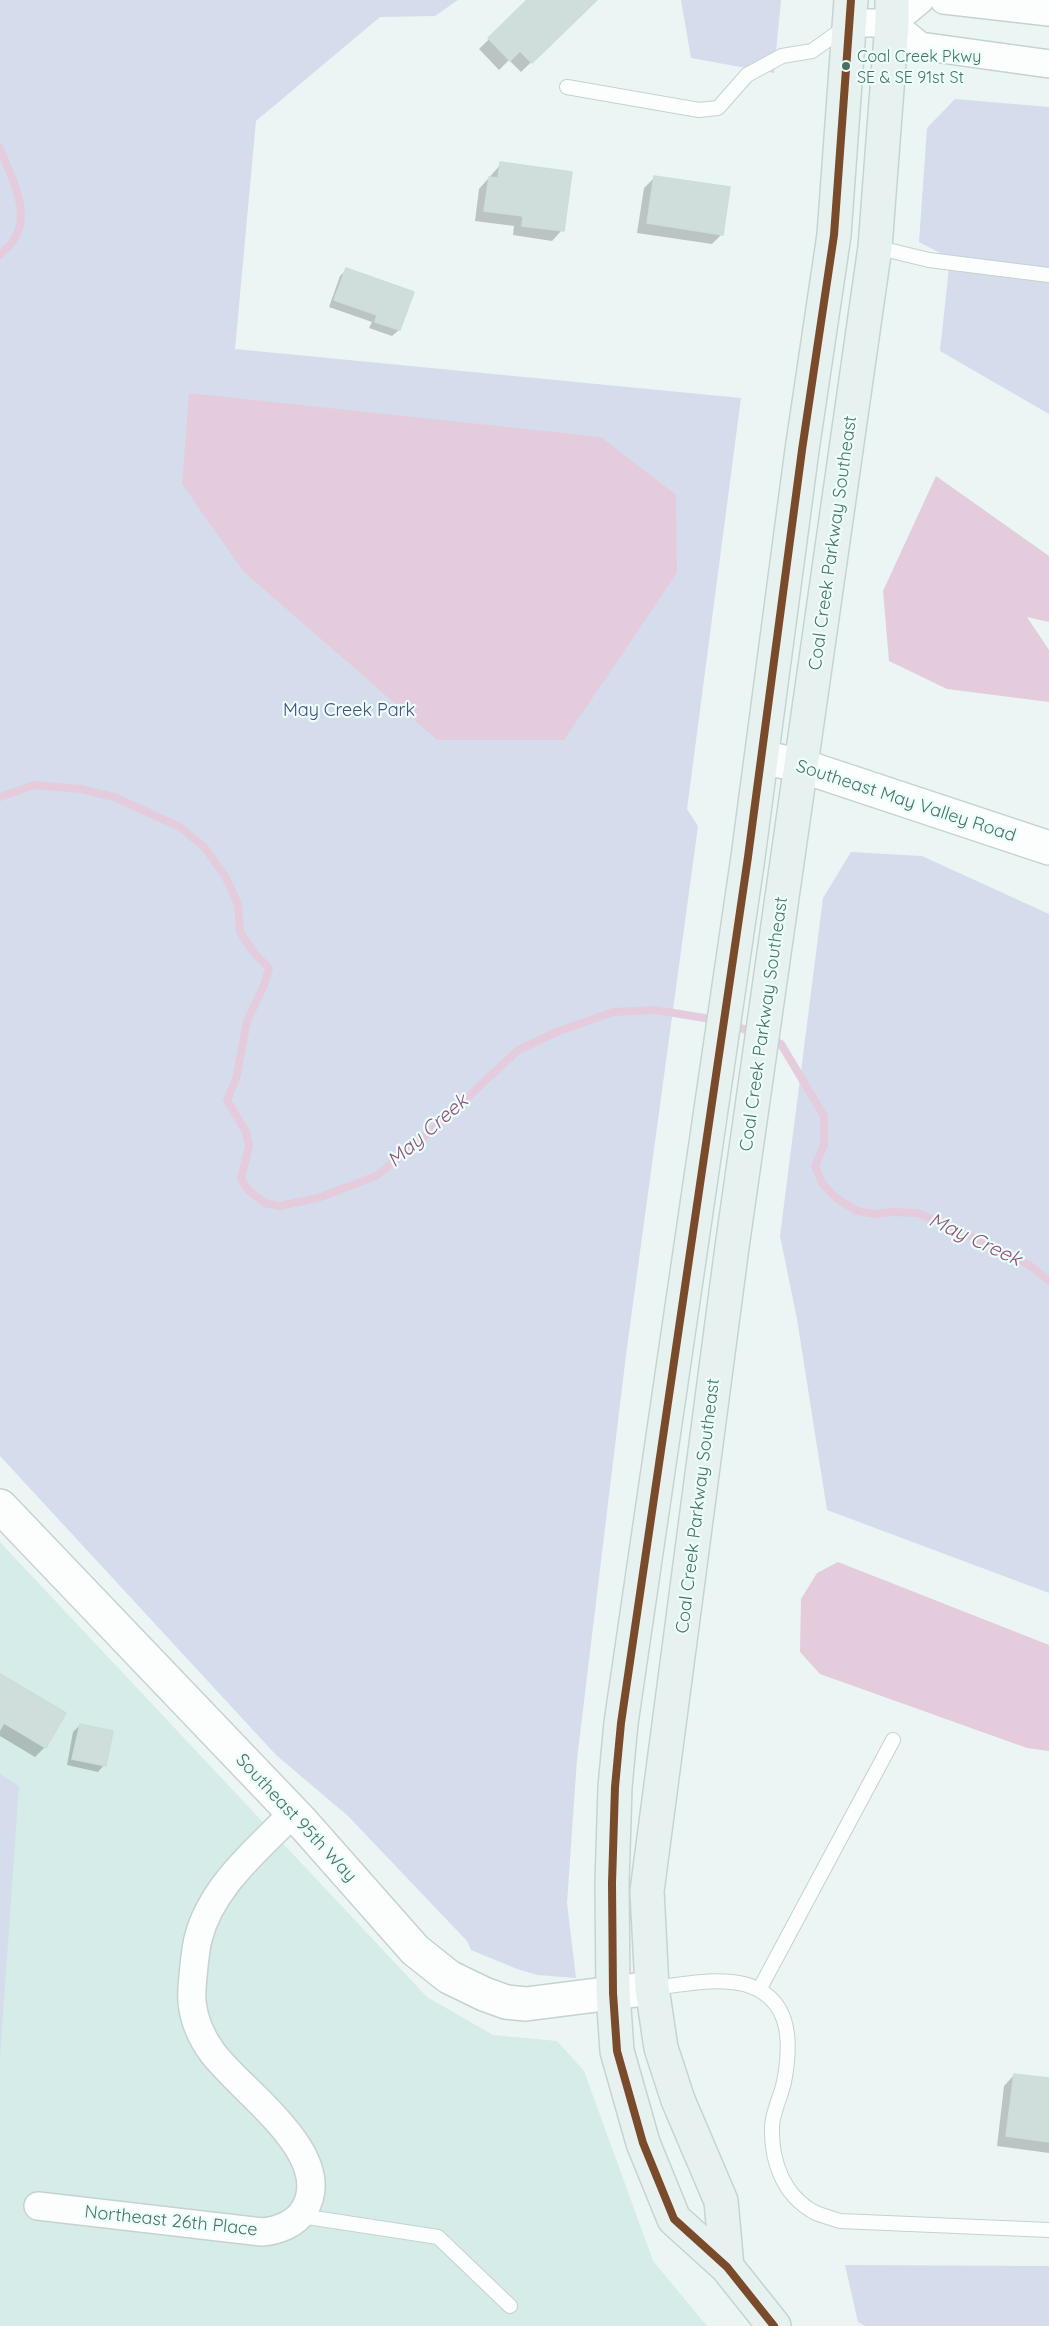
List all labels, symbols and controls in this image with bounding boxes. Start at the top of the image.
place label: Coal Creek Pkwy SE & SE 91st St [857,47,981,85]
marker: Coal Creek Pkwy SE & SE 91st St [840,60,852,72]
street label: Coal Creek Parkway Southeast [804,414,862,672]
park label: May Creek Park [283,700,415,722]
street label: Southeast May Valley Road [793,755,1019,847]
street label: Coal Creek Parkway Southeast [735,895,793,1153]
water label: May Creek [383,1089,473,1173]
water label: May Creek [925,1208,1025,1272]
street label: Coal Creek Parkway Southeast [672,1377,724,1635]
street label: Southeast 95th Way [231,1749,361,1887]
street label: Northeast 26th Place [83,2201,259,2241]

